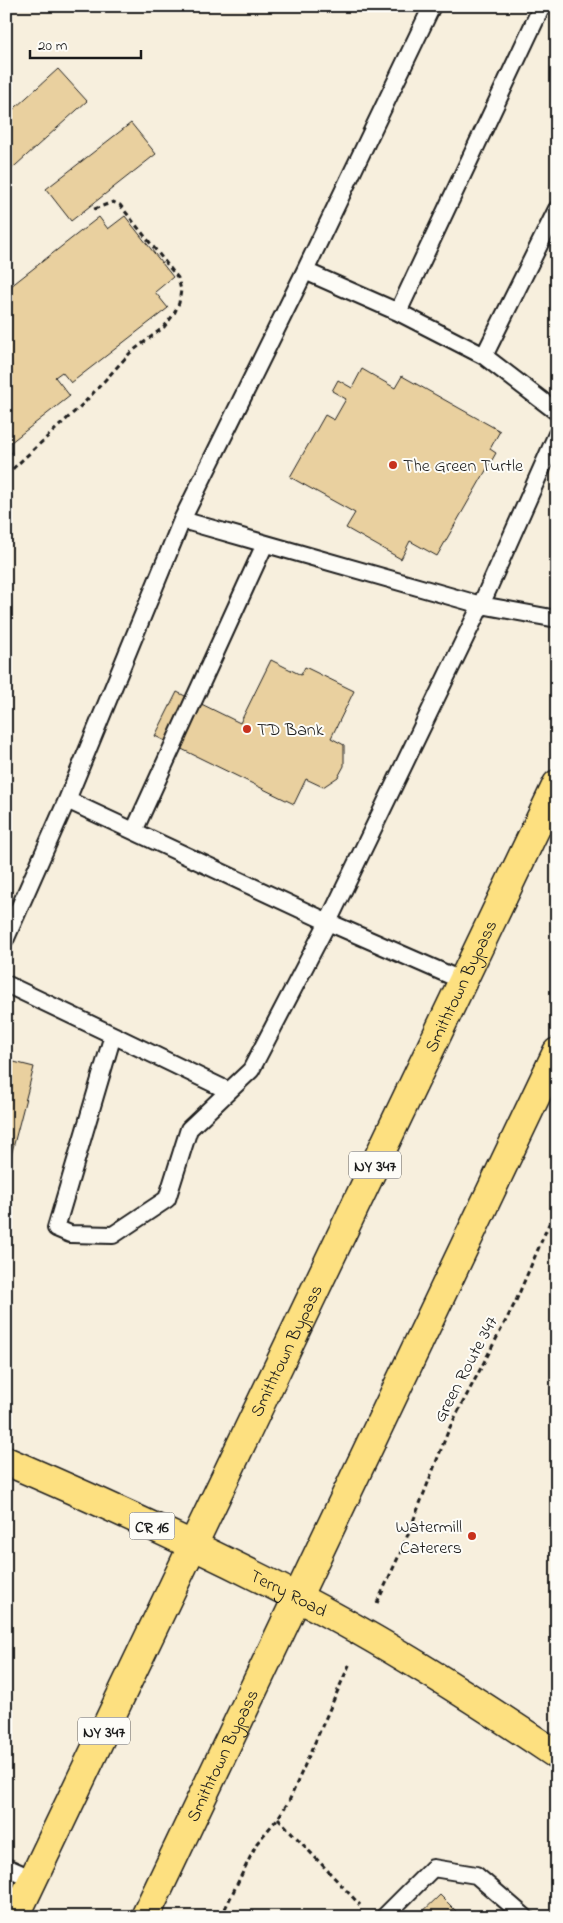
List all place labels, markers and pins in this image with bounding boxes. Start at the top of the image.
place label: The Green Turtle [403,454,524,480]
marker: The Green Turtle [387,459,399,471]
place label: TD Bank [257,718,324,744]
marker: TD Bank [241,723,253,735]
place label: Watermill Caterers [395,1515,462,1562]
marker: Watermill Caterers [466,1530,478,1542]

